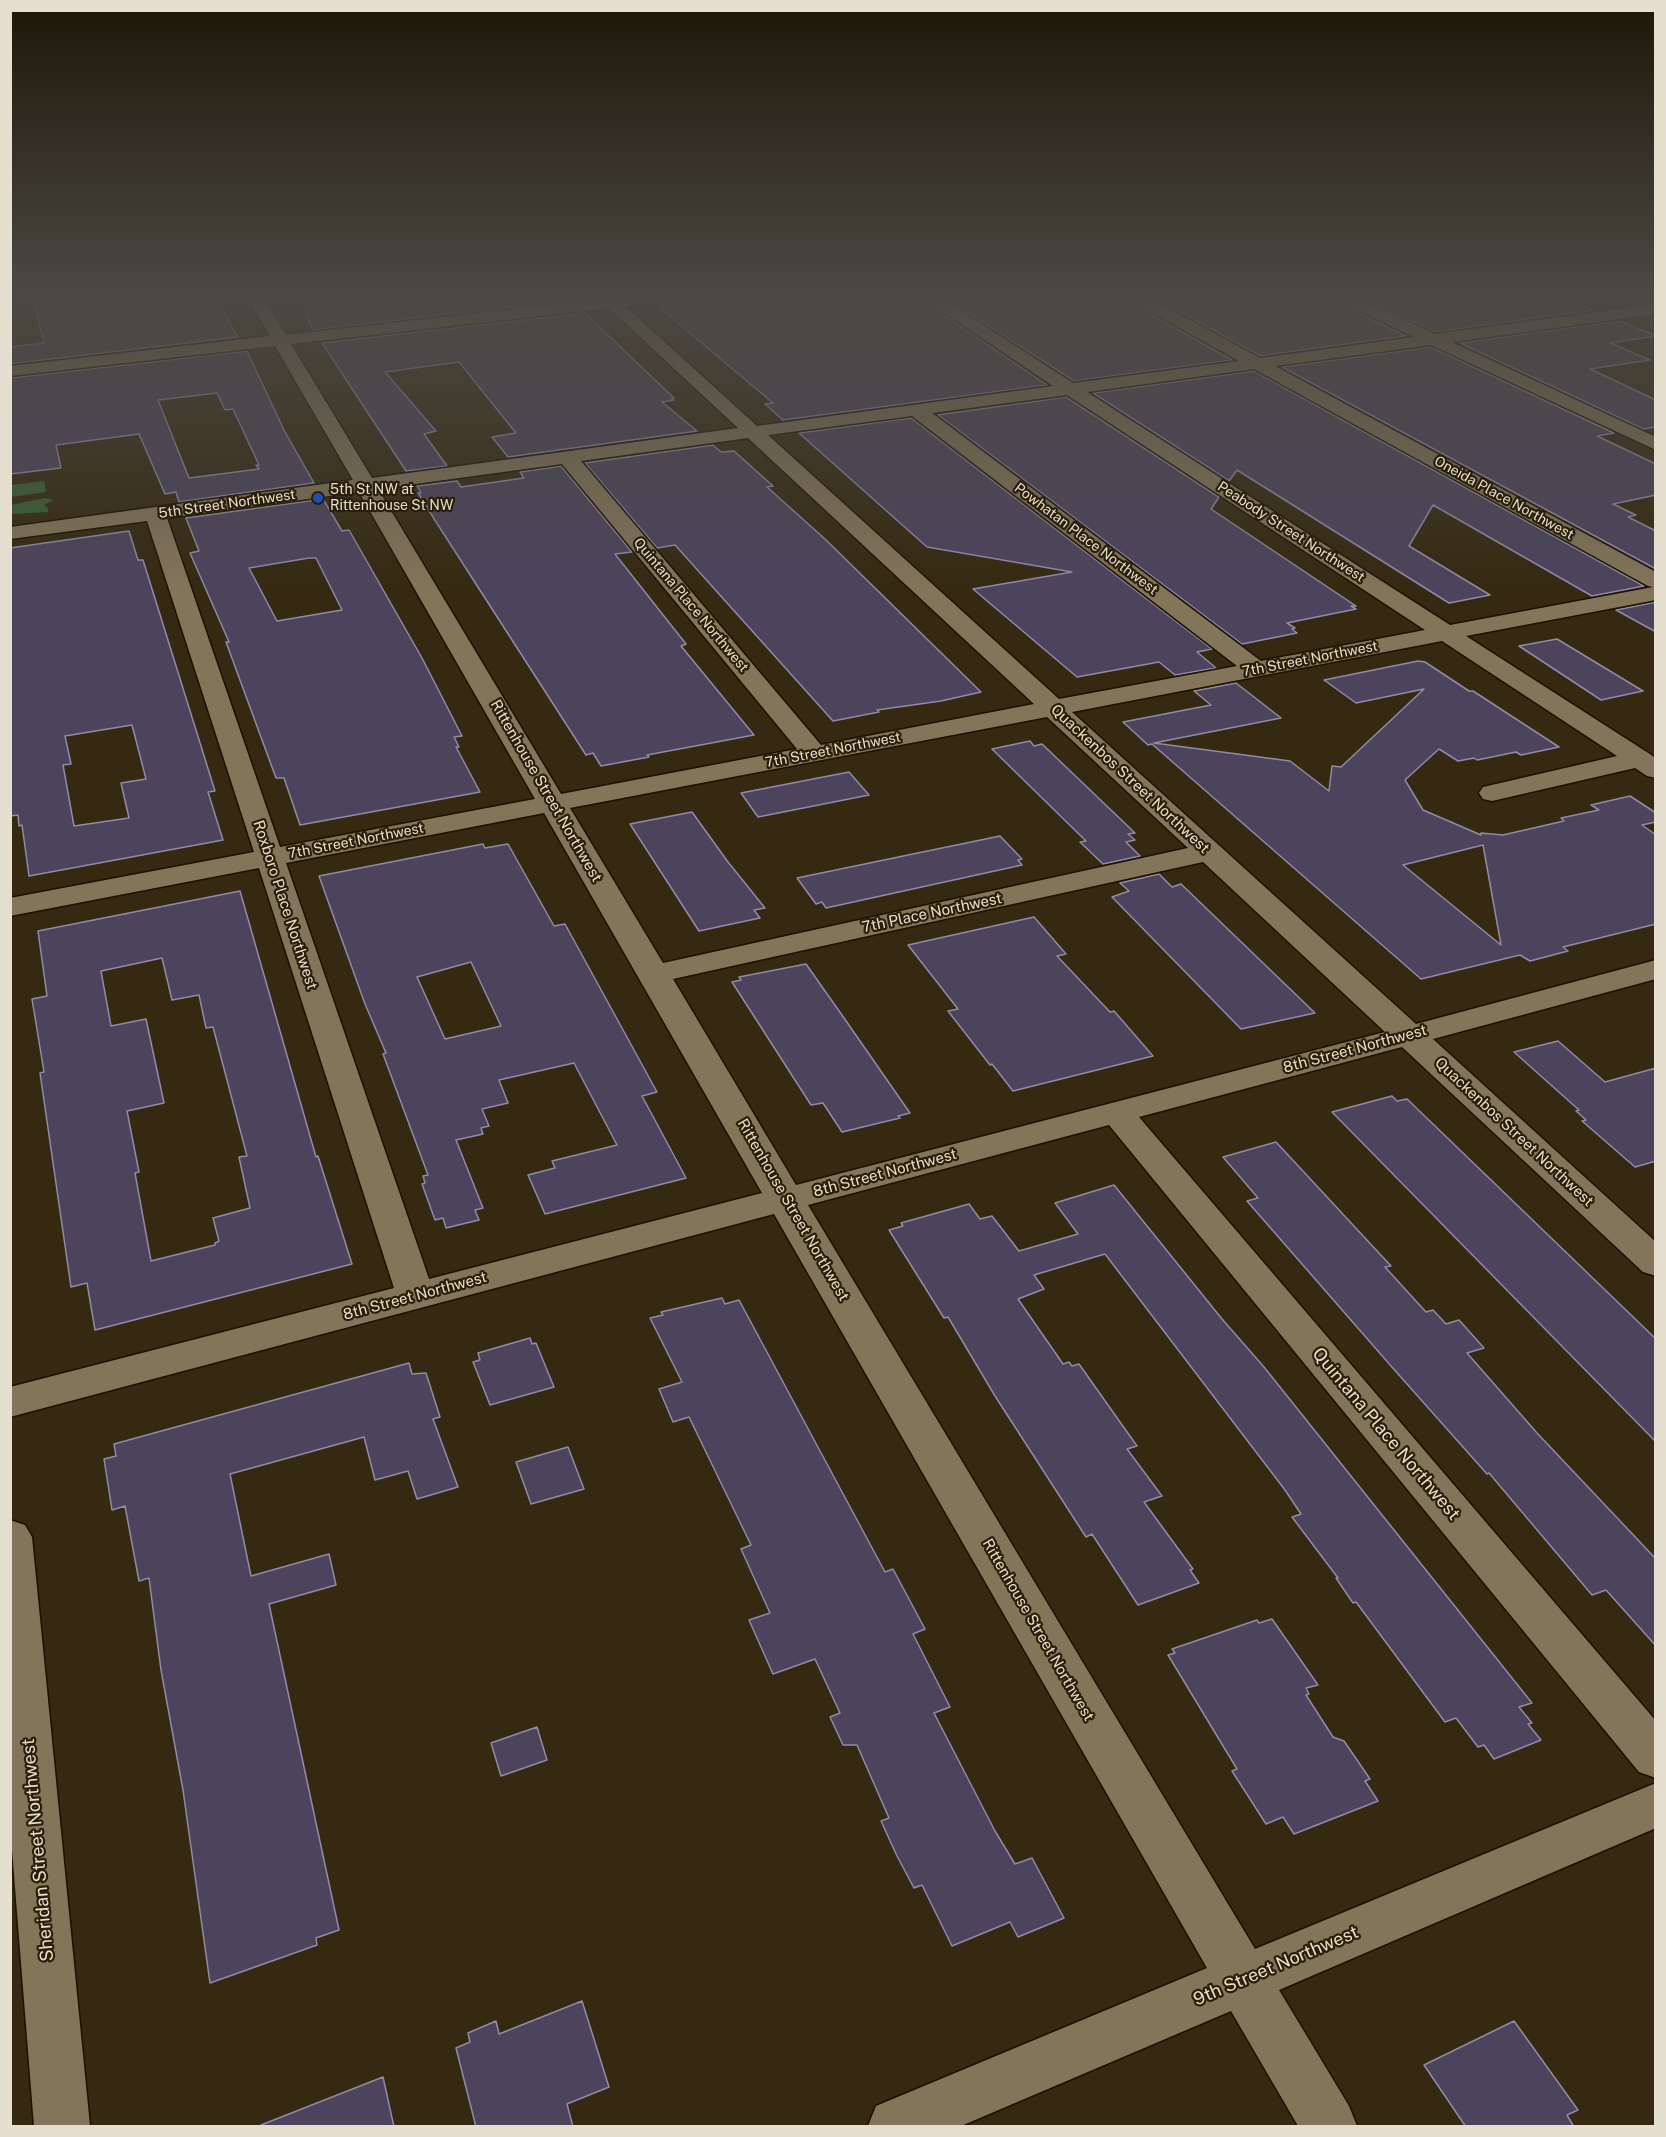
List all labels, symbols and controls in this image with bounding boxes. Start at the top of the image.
street label: Oneida Place Northwest [1431,453,1577,543]
street label: Peabody Street Northwest [1214,478,1368,586]
street label: Powhatan Place Northwest [1011,480,1161,598]
place label: 5th St NW at Rittenhouse St NW [330,482,453,514]
street label: 5th Street Northwest [157,486,297,522]
marker: 5th St NW at Rittenhouse St NW [311,491,325,505]
street label: Quintana Place Northwest [630,534,752,676]
street label: 7th Street Northwest [1241,638,1379,680]
street label: Rittenhouse Street Northwest [486,697,606,885]
street label: Quackenbos Street Northwest [1047,701,1213,857]
street label: 7th Street Northwest [764,729,902,771]
street label: Roxboro Place Northwest [249,818,321,992]
street label: 7th Street Northwest [287,820,425,862]
street label: 7th Place Northwest [860,889,1004,937]
street label: 8th Street Northwest [1281,1021,1429,1077]
street label: Quackenbos Street Northwest [1431,1054,1597,1210]
street label: Rittenhouse Street Northwest [733,1116,853,1304]
street label: 8th Street Northwest [811,1145,959,1201]
street label: 8th Street Northwest [341,1268,489,1324]
street label: Quintana Place Northwest [1307,1343,1465,1525]
street label: Rittenhouse Street Northwest [978,1536,1098,1724]
street label: Sheridan Street Northwest [17,1738,59,1962]
street label: 9th Street Northwest [1190,1921,1362,2011]

